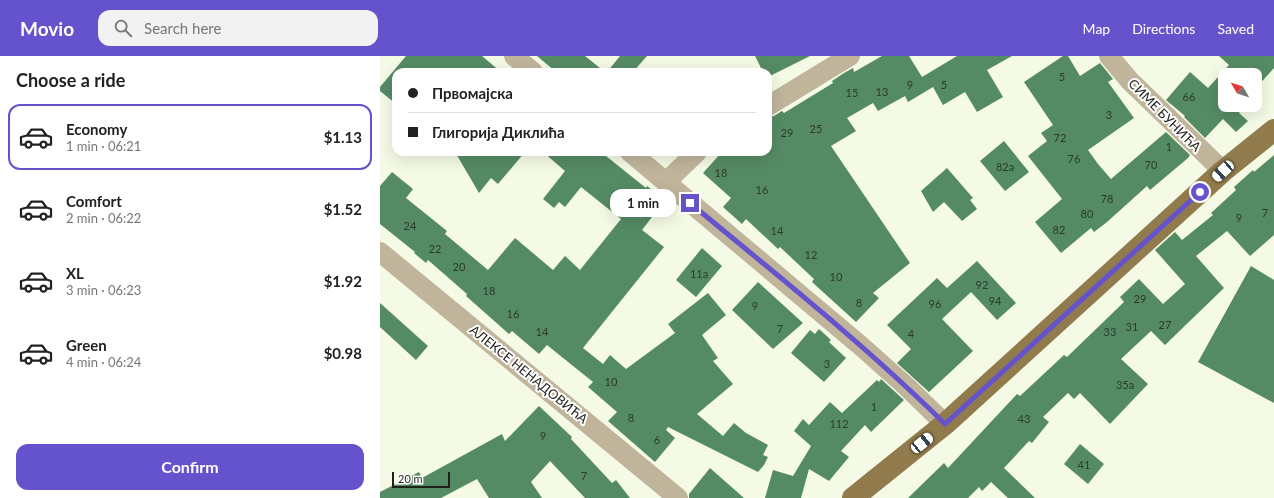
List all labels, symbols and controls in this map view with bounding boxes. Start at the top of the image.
search box [98,10,378,46]
text: Movio [20,17,74,40]
icon: search [112,17,134,39]
text: Search here [144,19,221,37]
text: Map [1083,20,1110,37]
text: Directions [1132,20,1195,37]
text: Saved [1217,20,1254,37]
north arrow [1218,68,1262,112]
map controls [1218,68,1262,112]
text: Choose a ride [16,69,125,91]
house number: 5 [1059,70,1065,83]
street label: СИМЕ БУНИЋА [1125,75,1205,155]
house number: 9 [907,78,913,91]
house number: 5 [941,78,947,91]
text: Првомајска [432,84,513,102]
house number: 13 [876,85,888,98]
house number: 15 [846,86,858,99]
house number: 66 [1183,90,1195,103]
house number: 3 [1106,108,1112,121]
icon: car [18,119,54,155]
text: Economy [66,120,127,138]
house number: 25 [810,122,822,135]
text: Глигорија Диклића [432,123,565,141]
house number: 29 [781,126,793,139]
text: $1.13 [324,128,362,146]
house number: 72 [1054,131,1066,144]
text: 1 min · 06:21 [66,138,141,154]
house number: 1 [1166,140,1172,153]
house number: 76 [1068,152,1080,165]
house number: 70 [1145,158,1158,171]
car [1210,159,1236,183]
house number: 82a [996,160,1014,173]
house number: 18 [715,166,727,179]
house number: 16 [756,183,768,196]
route start [1191,183,1209,201]
callout: 1 min [610,189,676,217]
icon: car [18,191,54,227]
text: Comfort [66,192,122,210]
house number: 78 [1101,192,1113,205]
route end [681,194,699,212]
text: 1 min [627,195,659,211]
text: $1.52 [324,200,362,218]
house number: 7 [1262,206,1268,219]
house number: 80 [1081,207,1094,220]
text: 2 min · 06:22 [66,210,141,226]
house number: 9 [1236,211,1242,224]
house number: 24 [404,219,417,232]
house number: 82 [1053,223,1065,236]
house number: 14 [771,224,784,237]
house number: 22 [429,242,441,255]
house number: 12 [805,248,817,261]
house number: 20 [453,260,466,273]
icon: car [18,263,54,299]
text: XL [66,264,84,282]
house number: 11a [690,267,708,280]
house number: 10 [830,270,843,283]
text: $1.92 [324,272,362,290]
house number: 92 [976,278,988,291]
text: 3 min · 06:23 [66,282,141,298]
house number: 18 [483,284,495,297]
house number: 29 [1134,292,1146,305]
house number: 94 [989,294,1002,307]
house number: 8 [856,296,862,309]
house number: 96 [929,297,941,310]
house number: 9 [752,299,758,312]
house number: 16 [507,307,519,320]
house number: 27 [1159,318,1171,331]
house number: 31 [1126,320,1138,333]
street label: АЛЕКСЕ НЕНАДОВИЋА [467,321,591,427]
house number: 7 [777,322,783,335]
house number: 14 [536,325,549,338]
house number: 33 [1104,325,1116,338]
house number: 4 [908,327,915,340]
icon: car [18,335,54,371]
text: Green [66,336,107,354]
text: $0.98 [324,344,362,362]
text: 4 min · 06:24 [66,354,141,370]
house number: 3 [824,357,830,370]
house number: 10 [605,375,618,388]
house number: 35a [1116,378,1134,391]
house number: 1 [871,400,877,413]
house number: 8 [628,411,634,424]
house number: 43 [1018,412,1030,425]
house number: 112 [829,417,849,430]
house number: 9 [540,429,546,442]
car [909,431,935,455]
house number: 6 [654,433,660,446]
button: Confirm [16,444,364,490]
house number: 41 [1078,458,1090,471]
house number: 7 [581,469,587,482]
scale bar [392,470,450,489]
text: 20 m [398,472,423,485]

